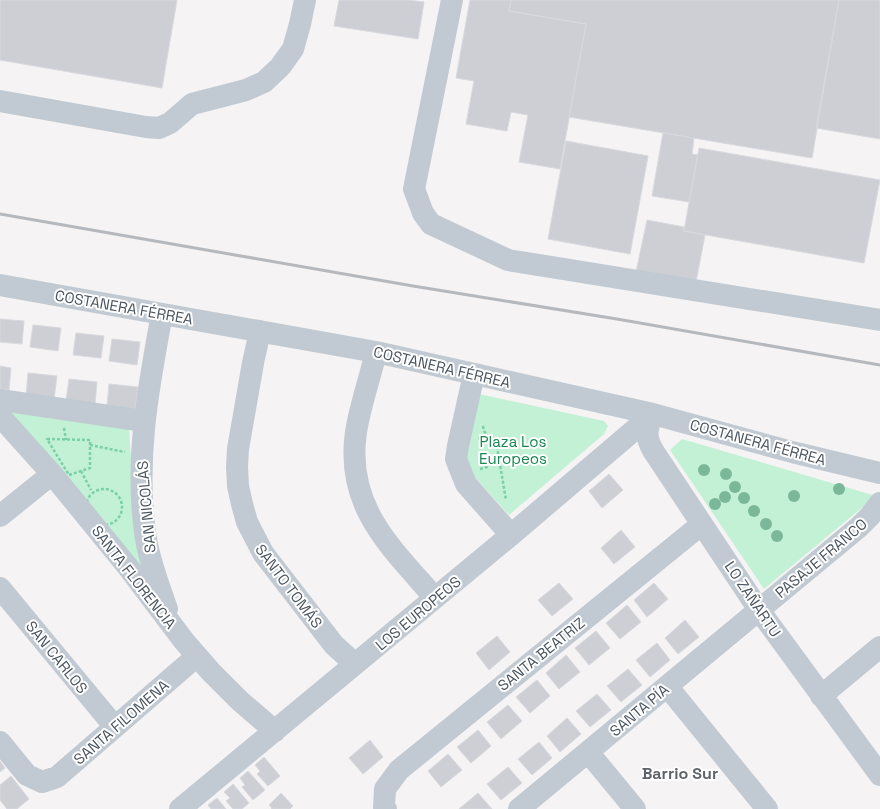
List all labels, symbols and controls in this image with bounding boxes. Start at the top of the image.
street label: COSTANERA FÉRREA [53,285,195,329]
street label: COSTANERA FÉRREA [372,342,513,392]
street label: COSTANERA FÉRREA [688,415,829,469]
park label: Plaza Los Europeos [479,432,547,468]
street label: SAN NICOLÁS [133,460,159,554]
street label: PASAJE FRANCO [771,514,871,602]
street label: SANTA FLORENCIA [88,522,181,633]
street label: SANTO TOMÁS [251,540,327,632]
street label: LO ZAÑARTU [721,557,785,641]
street label: LOS EUROPEOS [371,572,465,654]
street label: SANTA BEATRIZ [494,613,588,695]
street label: SAN CARLOS [22,617,92,697]
street label: SANTA FILOMENA [70,675,173,768]
street label: SANTA PÍA [606,679,673,740]
district label: Barrio Sur [642,763,718,784]

